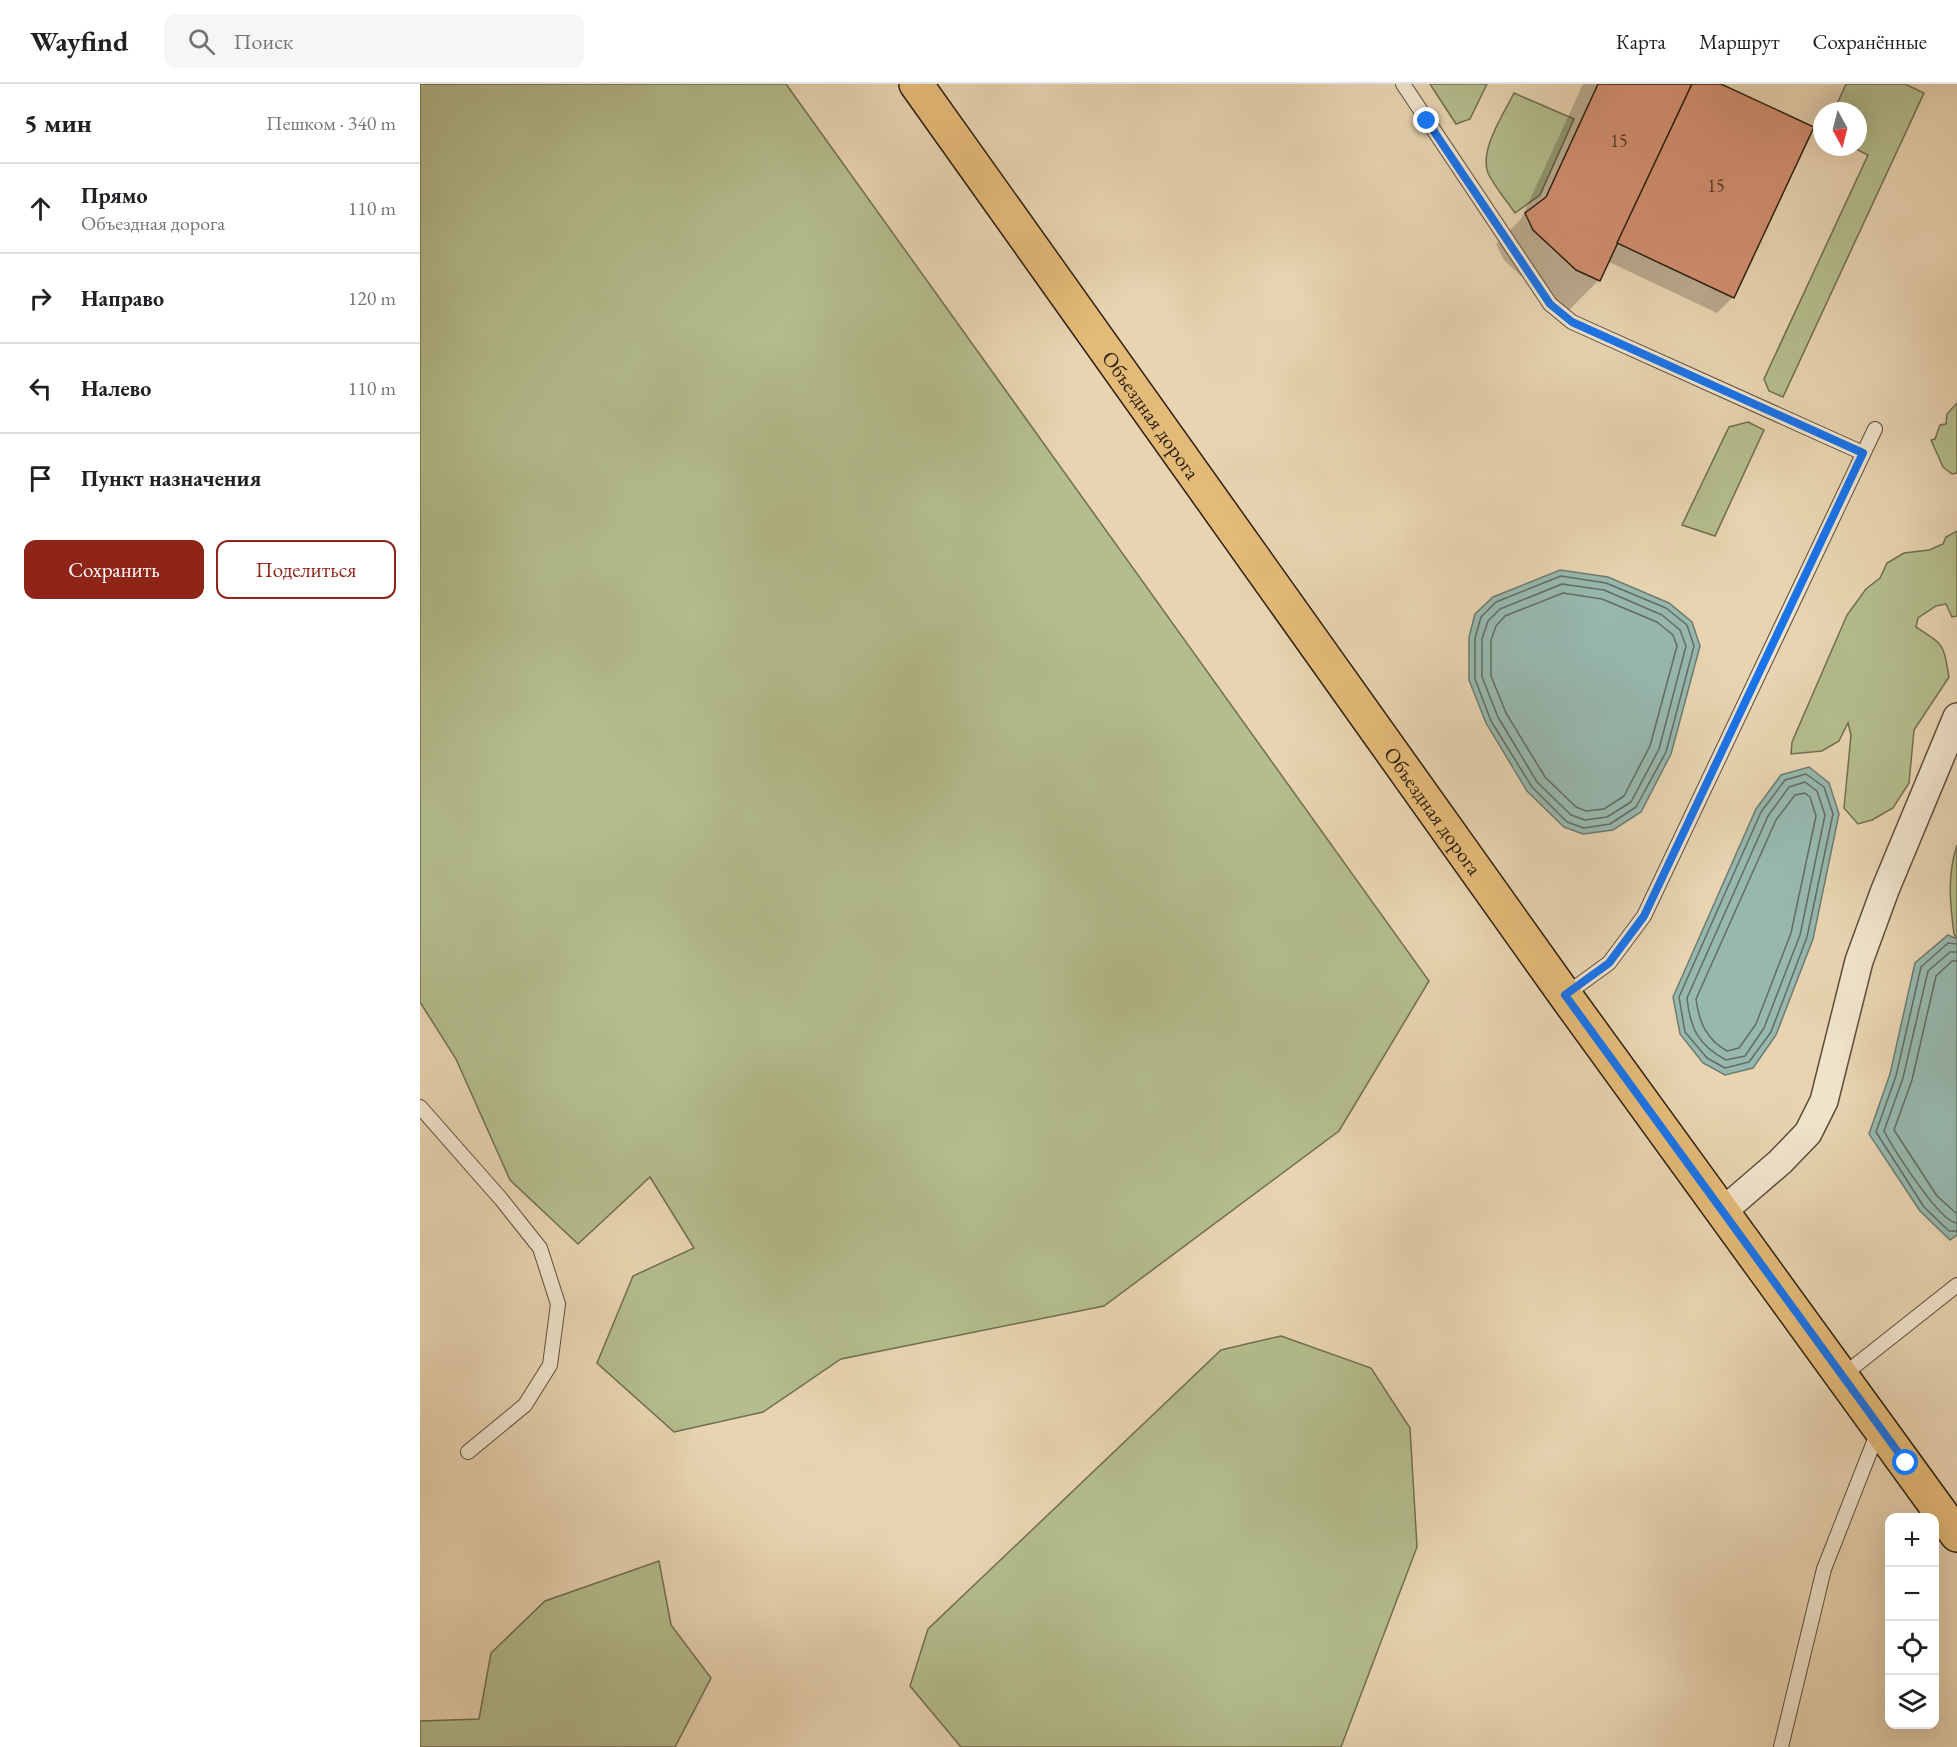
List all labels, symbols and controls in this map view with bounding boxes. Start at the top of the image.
search box [164,14,584,68]
text: Wayfind [30,23,128,59]
icon: search [185,25,218,58]
text: Поиск [233,27,293,56]
text: Карта [1616,28,1666,55]
text: Маршрут [1699,28,1780,55]
text: Сохранённые [1813,28,1927,55]
north arrow [1813,102,1867,156]
text: 5 мин [24,106,92,140]
route end [1413,107,1439,133]
text: Пешком · 340 m [266,110,396,136]
house number: 15 [1610,129,1628,152]
house number: 15 [1707,174,1725,197]
text: Прямо [81,181,148,210]
icon: ahead [24,192,57,225]
text: 110 m [348,195,396,221]
text: Объездная дорога [81,210,225,236]
icon: right [24,282,57,315]
text: Направо [81,284,164,313]
text: 120 m [348,285,396,311]
street label: Объездная дорога [1097,345,1207,485]
icon: left [24,372,57,405]
text: Налево [81,374,151,403]
text: 110 m [348,375,396,401]
icon: arrive [24,462,57,495]
text: Пункт назначения [81,464,261,493]
button: Сохранить [24,540,204,599]
button: Поделиться [216,540,396,599]
street label: Объездная дорога [1379,741,1489,881]
route start [1892,1449,1918,1475]
map controls [1885,1513,1939,1729]
button: + [1885,1513,1939,1567]
button: − [1885,1567,1939,1621]
button: locate [1885,1621,1939,1675]
button: layers [1885,1675,1939,1729]

